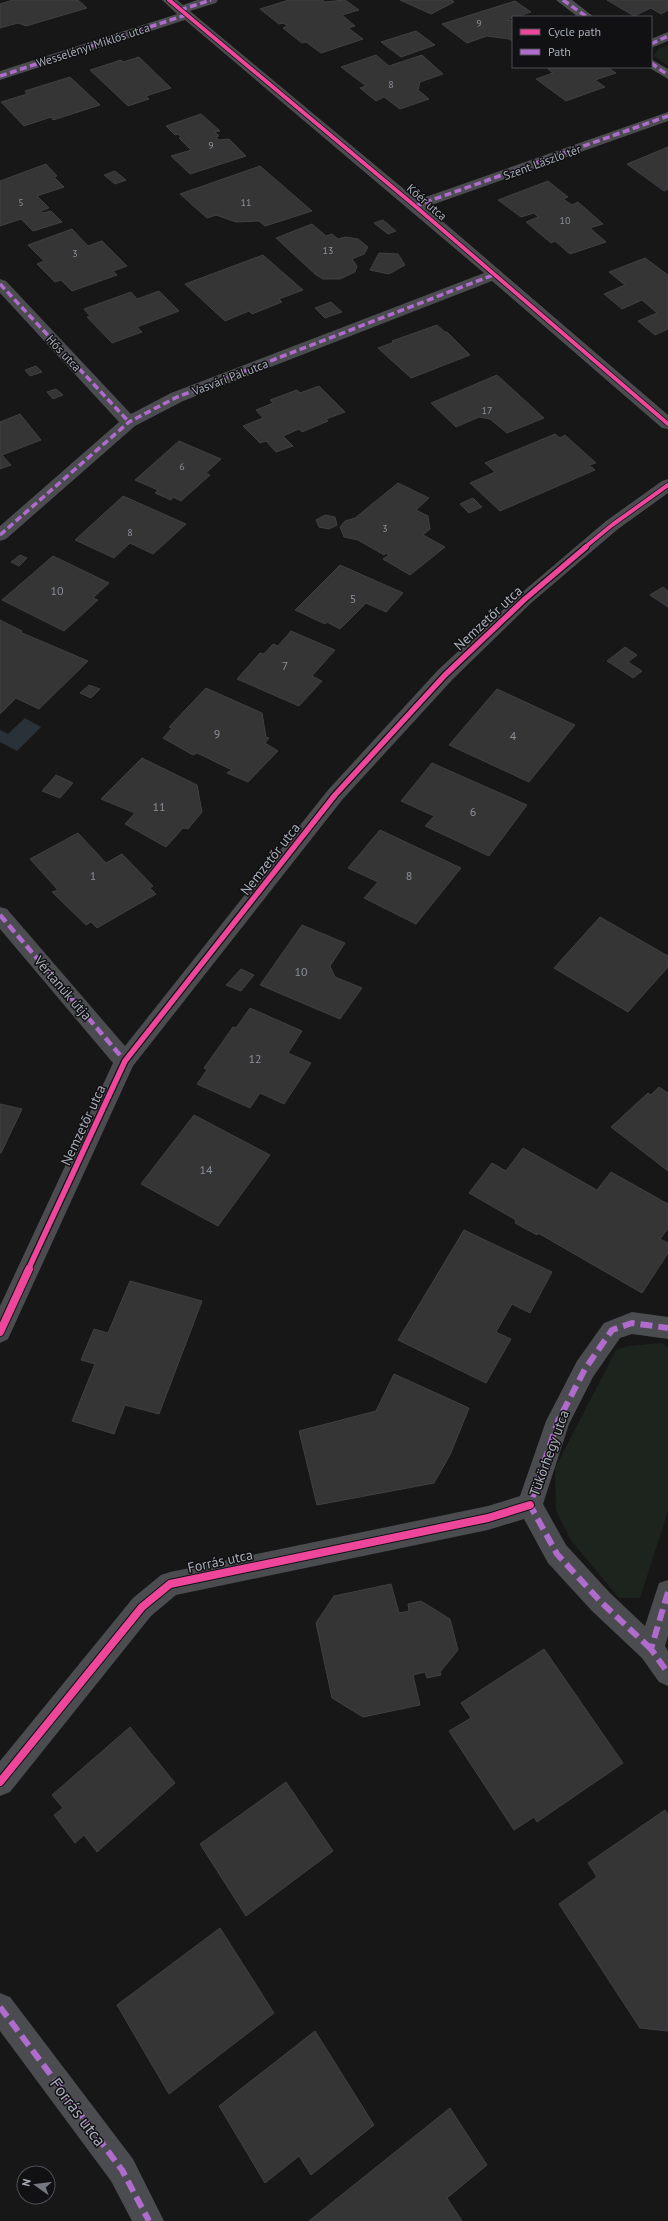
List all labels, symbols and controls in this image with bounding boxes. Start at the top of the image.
legend [512,16,652,68]
house number: 9 [476,17,482,30]
street label: Wesselényi Miklós utca [34,20,152,70]
text: Cycle path [548,24,601,39]
text: Path [548,44,571,59]
house number: 8 [388,78,394,91]
house number: 9 [208,139,214,152]
street label: Szent László tér [501,141,583,183]
street label: Kőér utca [404,180,450,224]
house number: 5 [18,196,24,209]
house number: 11 [241,196,251,209]
house number: 10 [560,214,571,227]
house number: 13 [323,244,333,257]
house number: 3 [72,247,78,260]
street label: Hős utca [43,332,85,374]
street label: Vasvári Pál utca [189,356,270,399]
house number: 17 [482,404,492,417]
house number: 6 [179,460,185,473]
house number: 3 [382,522,388,535]
house number: 8 [127,526,133,539]
street label: Nemzetőr utca [450,582,526,654]
house number: 10 [50,583,64,598]
house number: 5 [350,591,356,606]
house number: 7 [282,658,288,673]
house number: 9 [214,726,220,741]
house number: 4 [510,728,517,743]
house number: 11 [152,799,166,814]
house number: 6 [470,804,476,819]
street label: Nemzetőr utca [236,819,304,899]
house number: 1 [90,868,96,883]
house number: 8 [406,868,412,883]
street label: Vértanúk útja [30,951,96,1024]
house number: 10 [294,964,308,979]
house number: 12 [248,1051,262,1066]
street label: Nemzetőr utca [56,1082,110,1168]
house number: 14 [199,1162,213,1177]
street label: Tükörhegy utca [525,1407,573,1499]
street label: Forrás utca [186,1545,254,1577]
street label: Forrás utca [45,2073,111,2151]
north arrow [16,2165,56,2205]
text: N [19,2177,34,2188]

